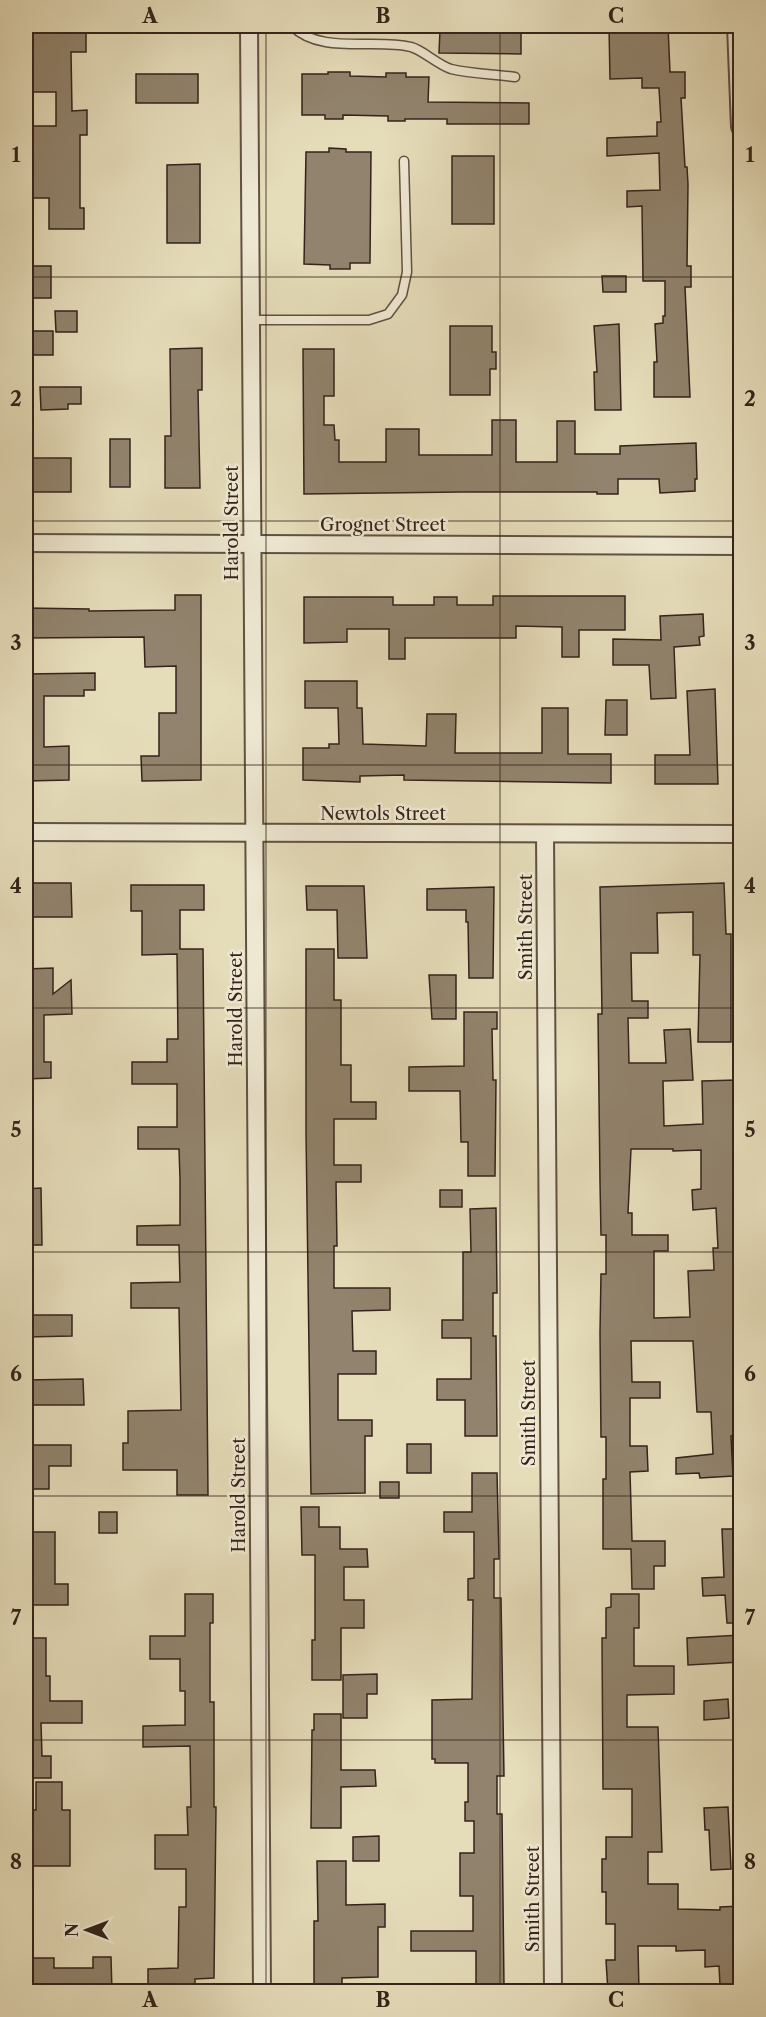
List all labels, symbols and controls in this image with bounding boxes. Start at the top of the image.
text: A [141,4,158,28]
text: B [376,4,391,28]
text: C [608,4,624,28]
text: 1 [12,143,21,167]
text: 1 [746,143,755,167]
text: 2 [10,387,22,411]
text: 2 [744,387,756,411]
street label: Harold Street [221,465,243,581]
street label: Grognet Street [320,514,447,536]
text: 3 [10,631,22,655]
text: 3 [744,631,756,655]
street label: Newtols Street [320,803,446,825]
street label: Smith Street [515,873,537,980]
text: 4 [10,874,22,898]
text: 4 [744,874,756,898]
street label: Harold Street [225,951,247,1067]
text: 5 [10,1118,22,1142]
text: 5 [744,1118,756,1142]
street label: Smith Street [518,1359,540,1466]
text: 6 [10,1362,22,1386]
text: 6 [744,1362,756,1386]
street label: Harold Street [228,1437,250,1553]
text: 7 [11,1606,22,1630]
text: 7 [745,1606,756,1630]
street label: Smith Street [522,1845,544,1952]
text: 8 [10,1850,22,1874]
text: 8 [744,1850,756,1874]
north arrow [57,1900,117,1960]
text: N [62,1923,82,1937]
text: A [141,1988,158,2012]
text: B [376,1988,391,2012]
text: C [608,1988,624,2012]

